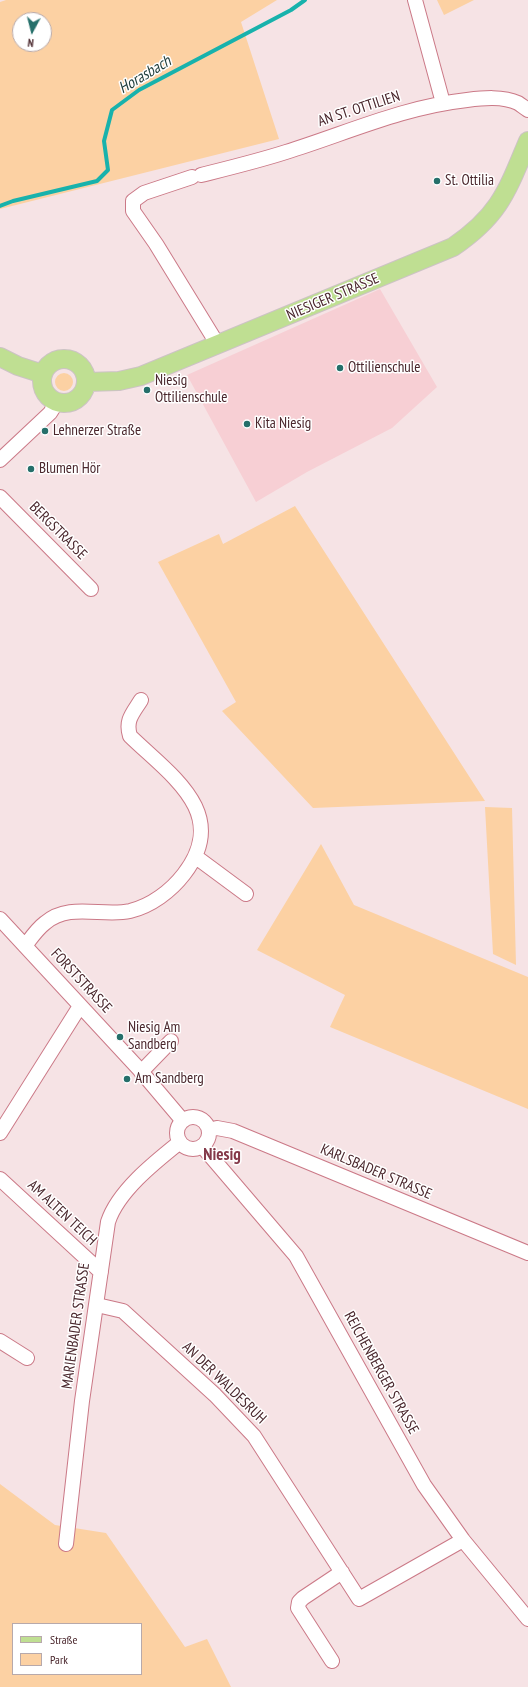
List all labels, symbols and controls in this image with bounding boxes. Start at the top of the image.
north arrow [12,12,52,52]
text: N [27,36,34,50]
water label: Horasbach [115,52,175,98]
street label: AN ST. OTTILIEN [316,87,402,131]
place label: St. Ottilia [445,172,494,190]
marker: St. Ottilia [432,176,442,186]
street label: NIESIGER STRASSE [284,269,382,325]
place label: Ottilienschule [348,359,420,377]
marker: Ottilienschule [335,363,345,373]
place label: Niesig Ottilienschule [155,372,227,407]
marker: Niesig Ottilienschule [142,385,152,395]
place label: Kita Niesig [255,415,311,433]
marker: Kita Niesig [242,419,252,429]
place label: Lehnerzer Straße [53,422,141,440]
marker: Lehnerzer Straße [40,426,50,436]
place label: Blumen Hör [39,460,100,478]
marker: Blumen Hör [26,464,36,474]
street label: BERGSTRASSE [25,498,91,564]
street label: FORSTSTRASSE [47,945,115,1017]
place label: Niesig Am Sandberg [128,1019,180,1054]
marker: Niesig Am Sandberg [115,1032,125,1042]
place label: Am Sandberg [135,1070,204,1088]
marker: Am Sandberg [122,1074,132,1084]
street label: KARLSBADER STRASSE [318,1140,434,1204]
district label: Niesig [203,1145,241,1165]
street label: AM ALTEN TEICH [24,1177,100,1249]
street label: MARIENBADER STRASSE [58,1262,94,1390]
street label: REICHENBERGER STRASSE [340,1309,422,1437]
street label: AN DER WALDESRUH [178,1338,270,1428]
legend [12,1623,142,1675]
text: Straße [50,1632,77,1647]
text: Park [50,1652,68,1667]

